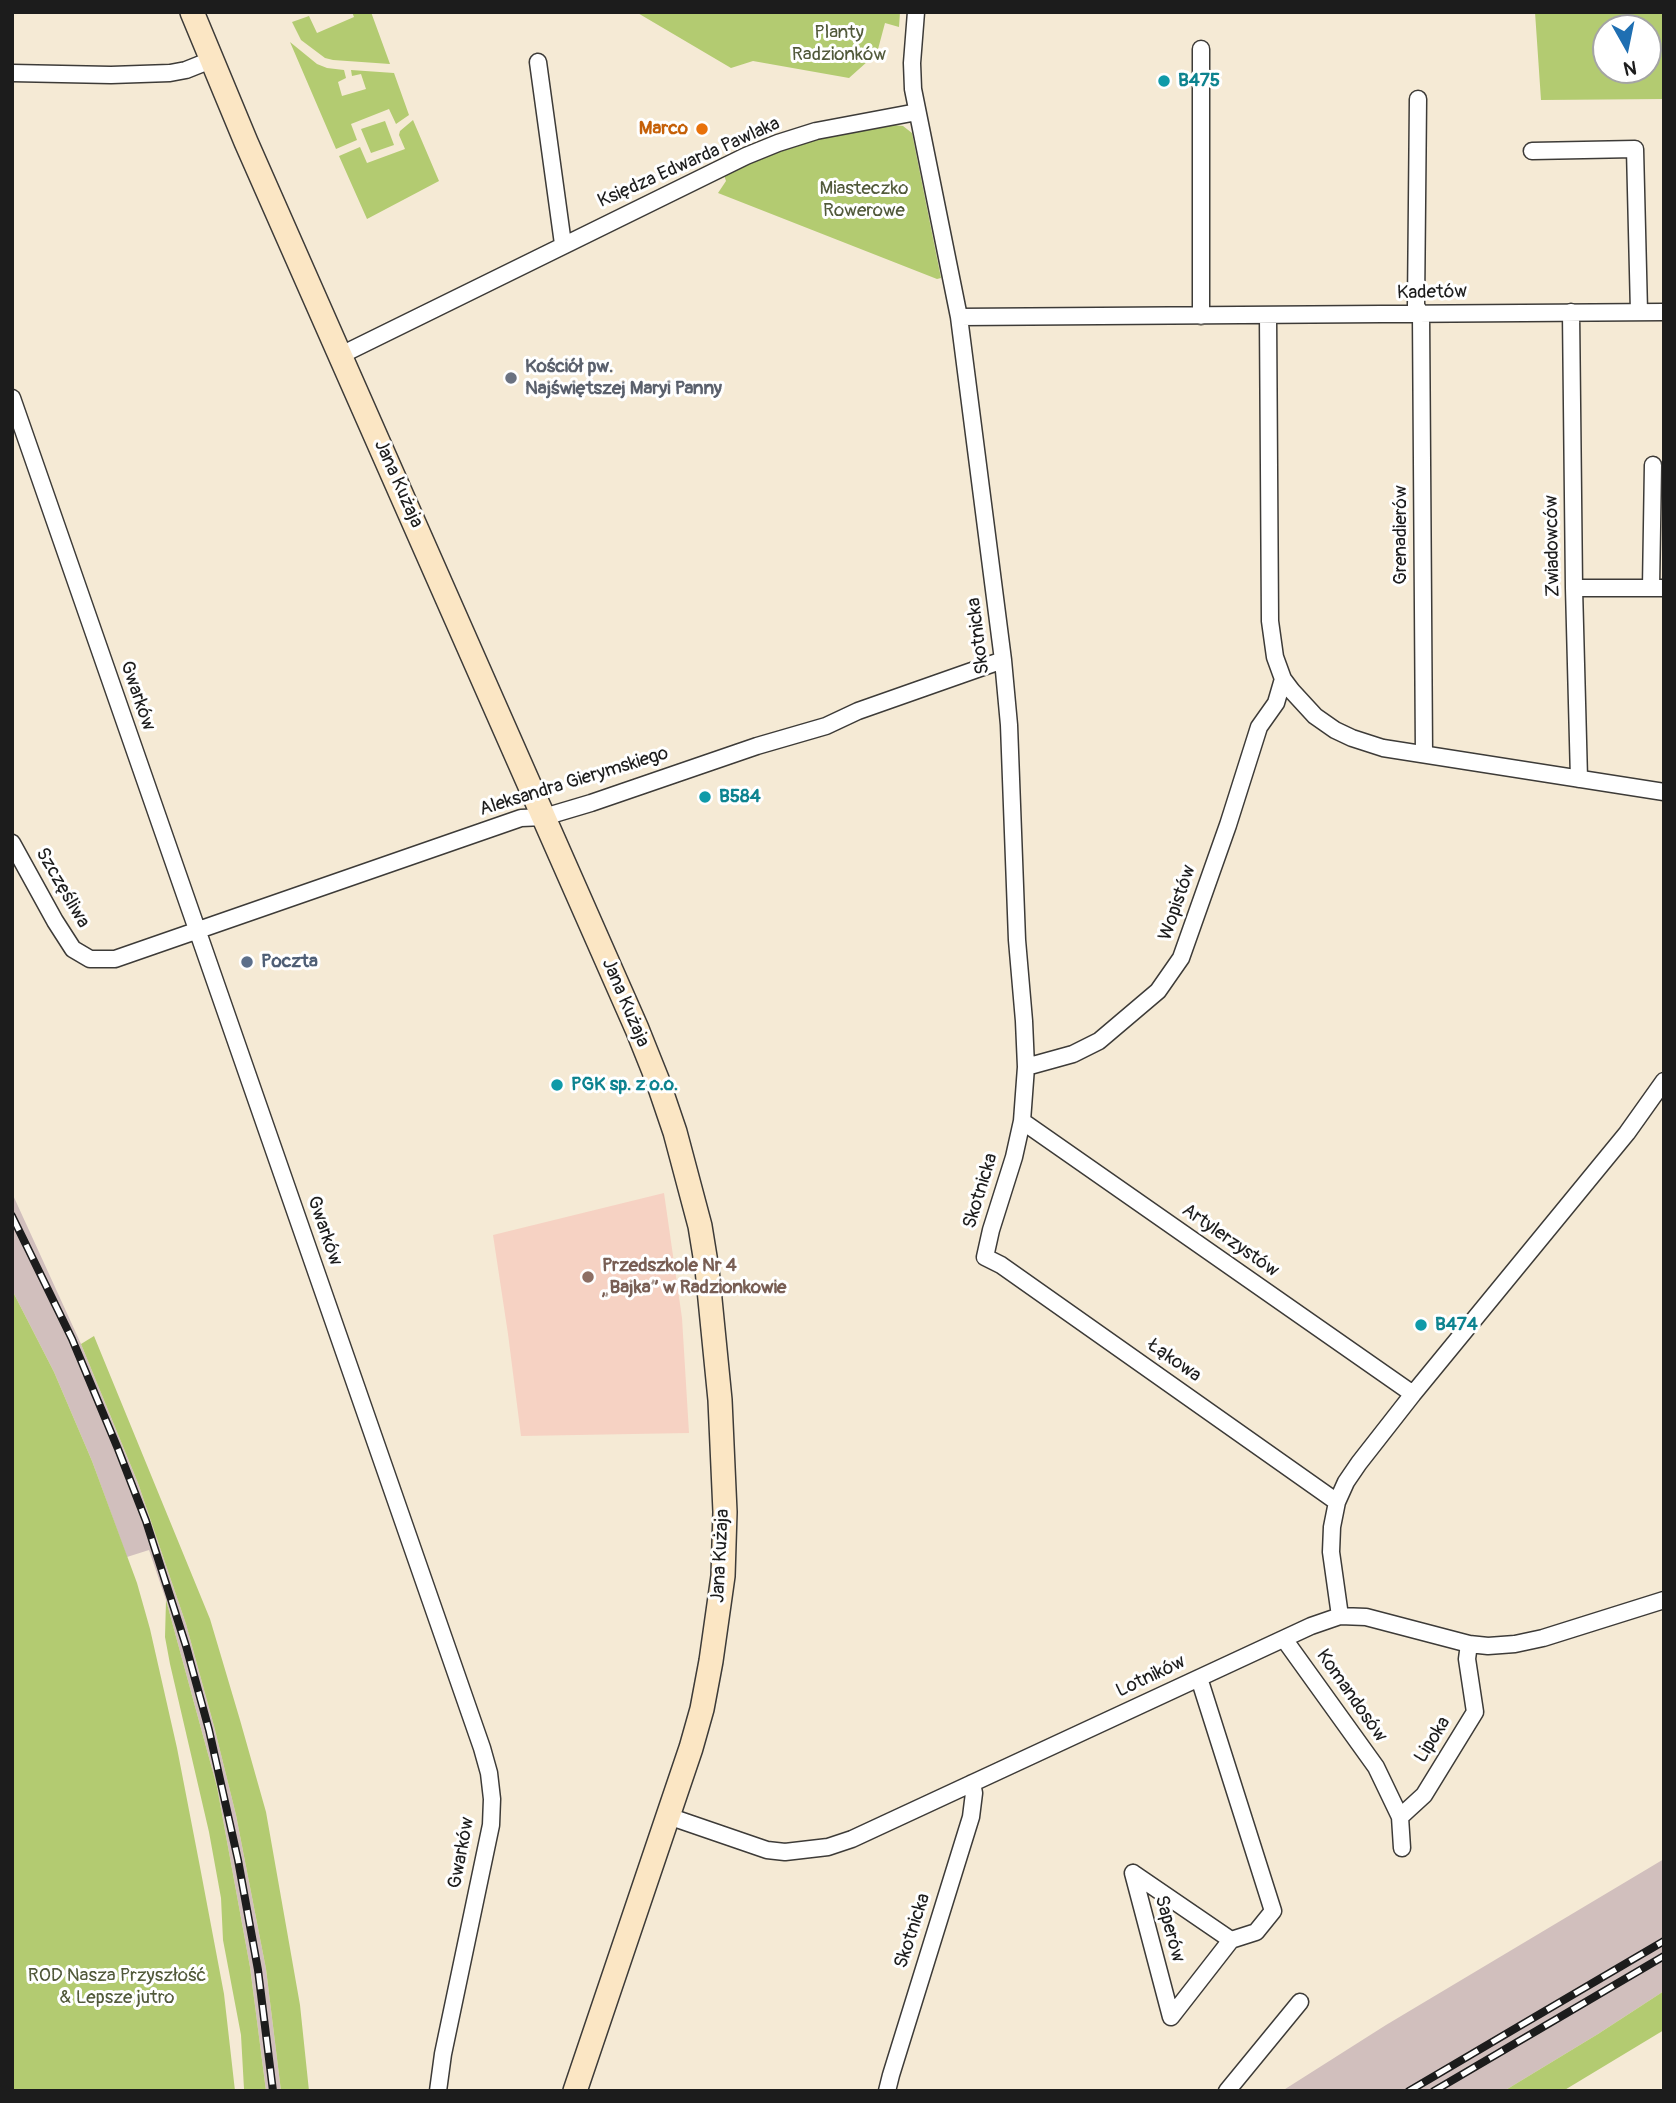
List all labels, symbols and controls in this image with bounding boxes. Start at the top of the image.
north arrow [1592,14,1662,84]
park label: Planty Radzionków [792,22,886,66]
text: N [1622,55,1638,81]
place label: B475 [1178,70,1220,92]
marker: B475 [1156,73,1172,89]
street label: Księdza Edwarda Pawlaka [595,113,783,213]
place label: Marco [639,118,688,140]
marker: Marco [694,121,710,137]
park label: Miasteczko Rowerowe [819,178,909,222]
street label: Kadetów [1397,281,1467,305]
place label: Kościół pw. Najświętszej Maryi Panny [525,356,722,400]
marker: Kościół pw. Najświętszej Maryi Panny [503,370,519,386]
street label: Jana Kużaja [368,436,428,532]
street label: Grenadierów [1390,485,1412,585]
street label: Zwiadowców [1541,495,1565,597]
street label: Skotnicka [963,596,995,676]
street label: Gwarków [114,658,160,734]
street label: Aleksandra Gierymskiego [477,742,671,822]
place label: B584 [719,786,761,808]
marker: B584 [697,789,713,805]
street label: Szczęśliwa [30,844,94,932]
street label: Wopistów [1154,862,1202,944]
place label: Poczta [261,951,318,973]
marker: Poczta [239,954,255,970]
street label: Jana Kużaja [596,955,654,1051]
place label: PGK sp. z o.o. [571,1074,678,1096]
marker: PGK sp. z o.o. [549,1077,565,1093]
street label: Skotnicka [959,1151,1003,1231]
street label: Gwarków [301,1193,347,1269]
street label: Artylerzystów [1177,1199,1283,1283]
place label: Przedszkole Nr 4 „Bajka” w Radzionkowie [602,1255,786,1299]
marker: Przedszkole Nr 4 „Bajka” w Radzionkowie [580,1269,596,1285]
place label: B474 [1435,1314,1478,1336]
marker: B474 [1413,1317,1429,1333]
street label: Łąkowa [1143,1334,1205,1388]
street label: Jana Kużaja [707,1508,735,1604]
street label: Komandosów [1311,1645,1391,1747]
street label: Lotników [1113,1651,1189,1703]
street label: Lipoka [1410,1713,1456,1767]
street label: Gwarków [444,1815,480,1891]
street label: Skotnicka [890,1891,936,1971]
street label: Saperów [1149,1893,1189,1965]
park label: ROD Nasza Przyszłość & Lepsze jutro [28,1965,206,2009]

